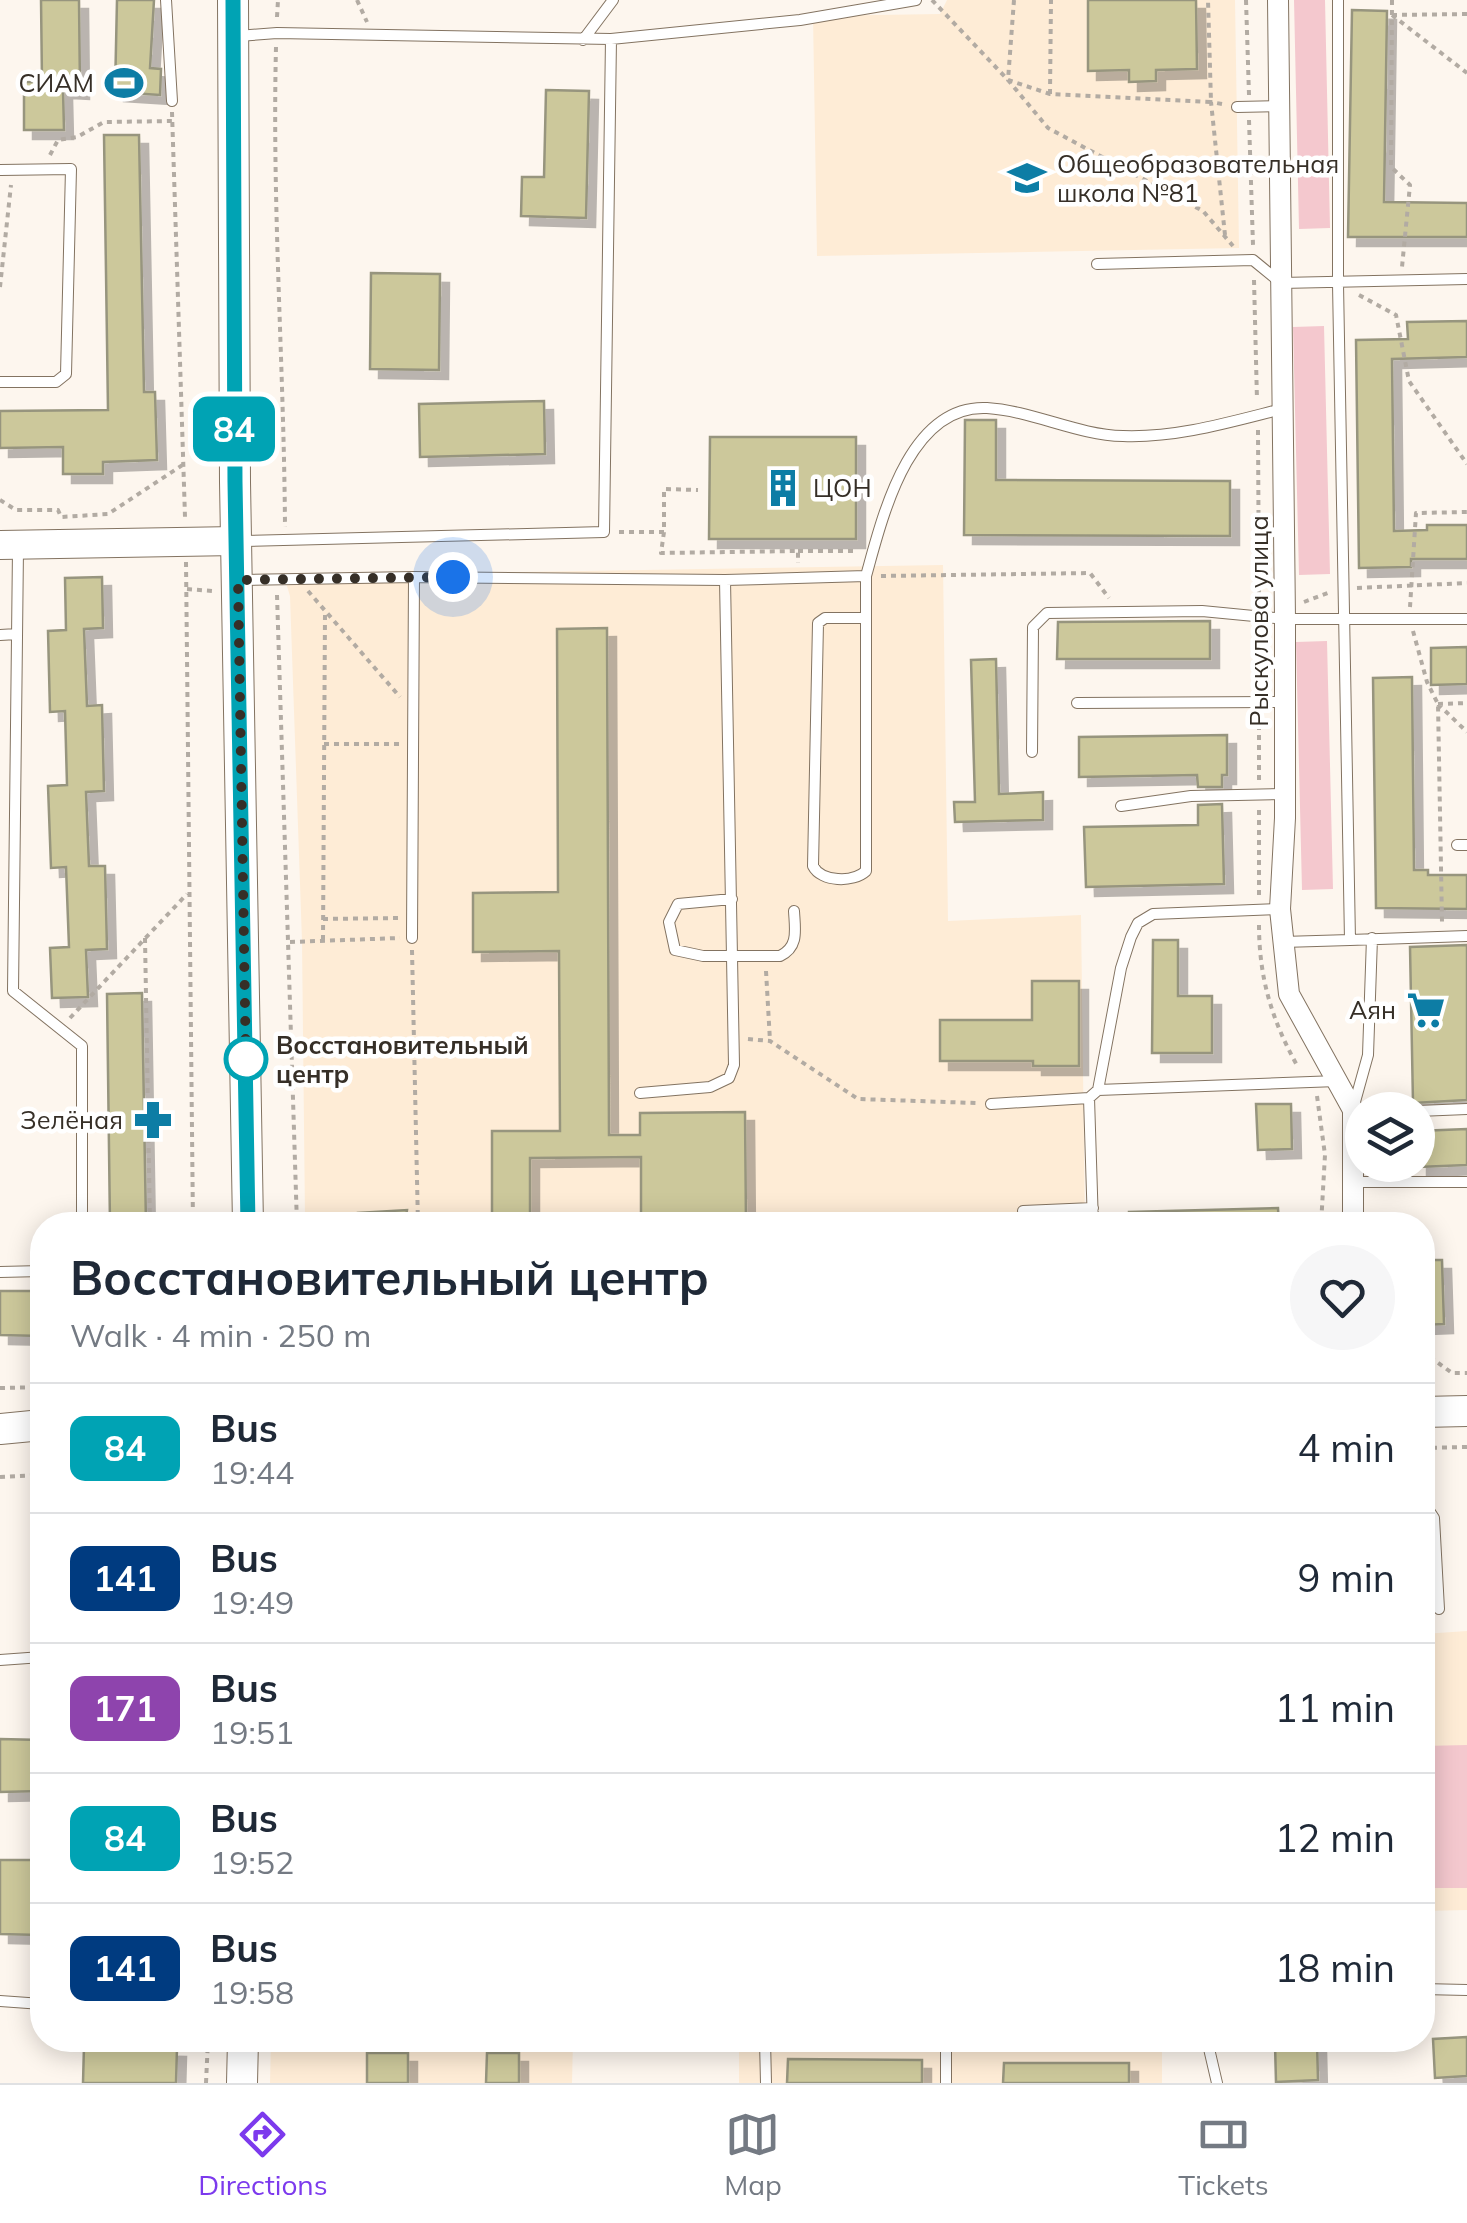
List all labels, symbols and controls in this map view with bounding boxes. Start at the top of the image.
sports icon: СИАМ [103,62,145,104]
place label: СИАМ [18,67,94,98]
place label: Общеобразовательная школа №81 [1057,148,1339,208]
school or university icon: Общеобразовательная школа №81 [1006,157,1048,199]
line badge: 84 [189,396,279,462]
text: 84 [213,407,255,451]
building icon: ЦОН [762,467,804,509]
place label: ЦОН [813,472,872,503]
street label: Рыскулова улица [1243,515,1274,727]
your location [428,552,478,602]
supermarket icon: Аян [1405,989,1447,1031]
place label: Аян [1349,994,1396,1025]
place label: Восстановительный центр [276,1029,529,1089]
marker: Восстановительный центр [225,1038,267,1080]
map controls [1345,1092,1435,1182]
button: layers [1345,1092,1435,1182]
pharmacy icon: Зелёная [132,1099,174,1141]
place label: Зелёная [20,1104,123,1135]
button: heart [1290,1245,1395,1350]
text: Восстановительный центр [70,1247,709,1307]
text: Walk · 4 min · 250 m [70,1315,371,1355]
text: Bus [210,1404,278,1452]
text: 4 min [1298,1424,1395,1472]
text: 84 [104,1426,146,1470]
text: 19:44 [210,1452,294,1492]
text: Bus [210,1534,278,1582]
text: 9 min [1298,1554,1395,1602]
text: 141 [93,1556,157,1600]
text: 19:49 [210,1582,294,1622]
text: Bus [210,1664,278,1712]
text: 11 min [1275,1684,1395,1732]
text: 171 [93,1686,157,1730]
text: 19:51 [210,1712,294,1752]
text: Bus [210,1794,278,1842]
text: 12 min [1275,1814,1395,1862]
text: 84 [104,1816,146,1860]
text: 19:52 [210,1842,294,1882]
text: Bus [210,1924,278,1972]
text: 18 min [1275,1944,1395,1992]
text: 141 [93,1946,157,1990]
text: 19:58 [210,1972,294,2012]
tab: Directions [198,2107,328,2202]
tab: Map [724,2107,782,2202]
tab: Tickets [1178,2107,1269,2202]

